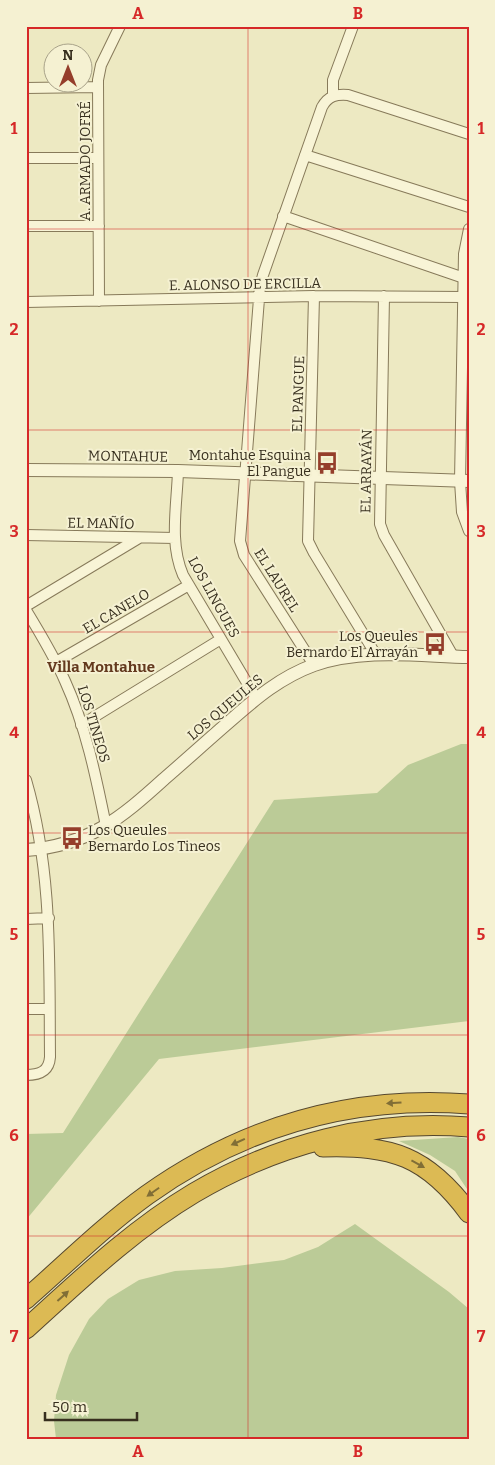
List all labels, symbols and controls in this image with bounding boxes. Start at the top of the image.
text: A [132,4,144,23]
text: B [353,4,363,23]
north arrow [42,42,92,92]
text: N [63,47,74,64]
street label: A. ARMADO JOFRÉ [76,101,94,221]
text: 1 [11,119,18,138]
text: 1 [478,119,485,138]
street label: E. ALONSO DE ERCILLA [169,275,321,294]
text: 2 [9,320,19,339]
text: 2 [476,320,486,339]
street label: EL PANGUE [289,355,308,433]
street label: EL ARRAYÁN [356,429,376,513]
street label: MONTAHUE [88,447,168,466]
place label: Montahue Esquina El Pangue [189,447,311,480]
bus stop icon: Montahue Esquina El Pangue [314,450,340,476]
street label: EL MAÑÍO [67,513,135,533]
text: 3 [9,522,19,541]
text: 3 [476,522,486,541]
street label: EL LAUREL [250,545,303,615]
street label: LOS LINGUES [184,554,243,641]
street label: EL CANELO [80,585,153,637]
place label: Los Queules Bernardo El Arrayán [286,628,418,661]
bus stop icon: Los Queules Bernardo El Arrayán [422,631,448,657]
district label: Villa Montahue [47,658,155,676]
street label: LOS QUEULES [184,671,267,744]
street label: LOS TINEOS [74,684,113,765]
text: 4 [9,723,19,742]
text: 4 [476,723,486,742]
place label: Los Queules Bernardo Los Tineos [88,822,220,855]
bus stop icon: Los Queules Bernardo Los Tineos [59,825,85,851]
text: 5 [10,925,19,944]
text: 5 [477,925,486,944]
one-way arrow [386,1100,402,1108]
text: 6 [9,1126,19,1145]
text: 6 [476,1126,486,1145]
one-way arrow [231,1139,245,1147]
one-way arrow [410,1160,425,1168]
one-way arrow [146,1187,159,1197]
one-way arrow [56,1290,68,1302]
text: 7 [10,1327,19,1346]
text: 7 [477,1327,486,1346]
scale bar [45,1390,138,1422]
text: 50 m [52,1398,88,1416]
text: A [132,1442,144,1461]
text: B [353,1442,363,1461]

